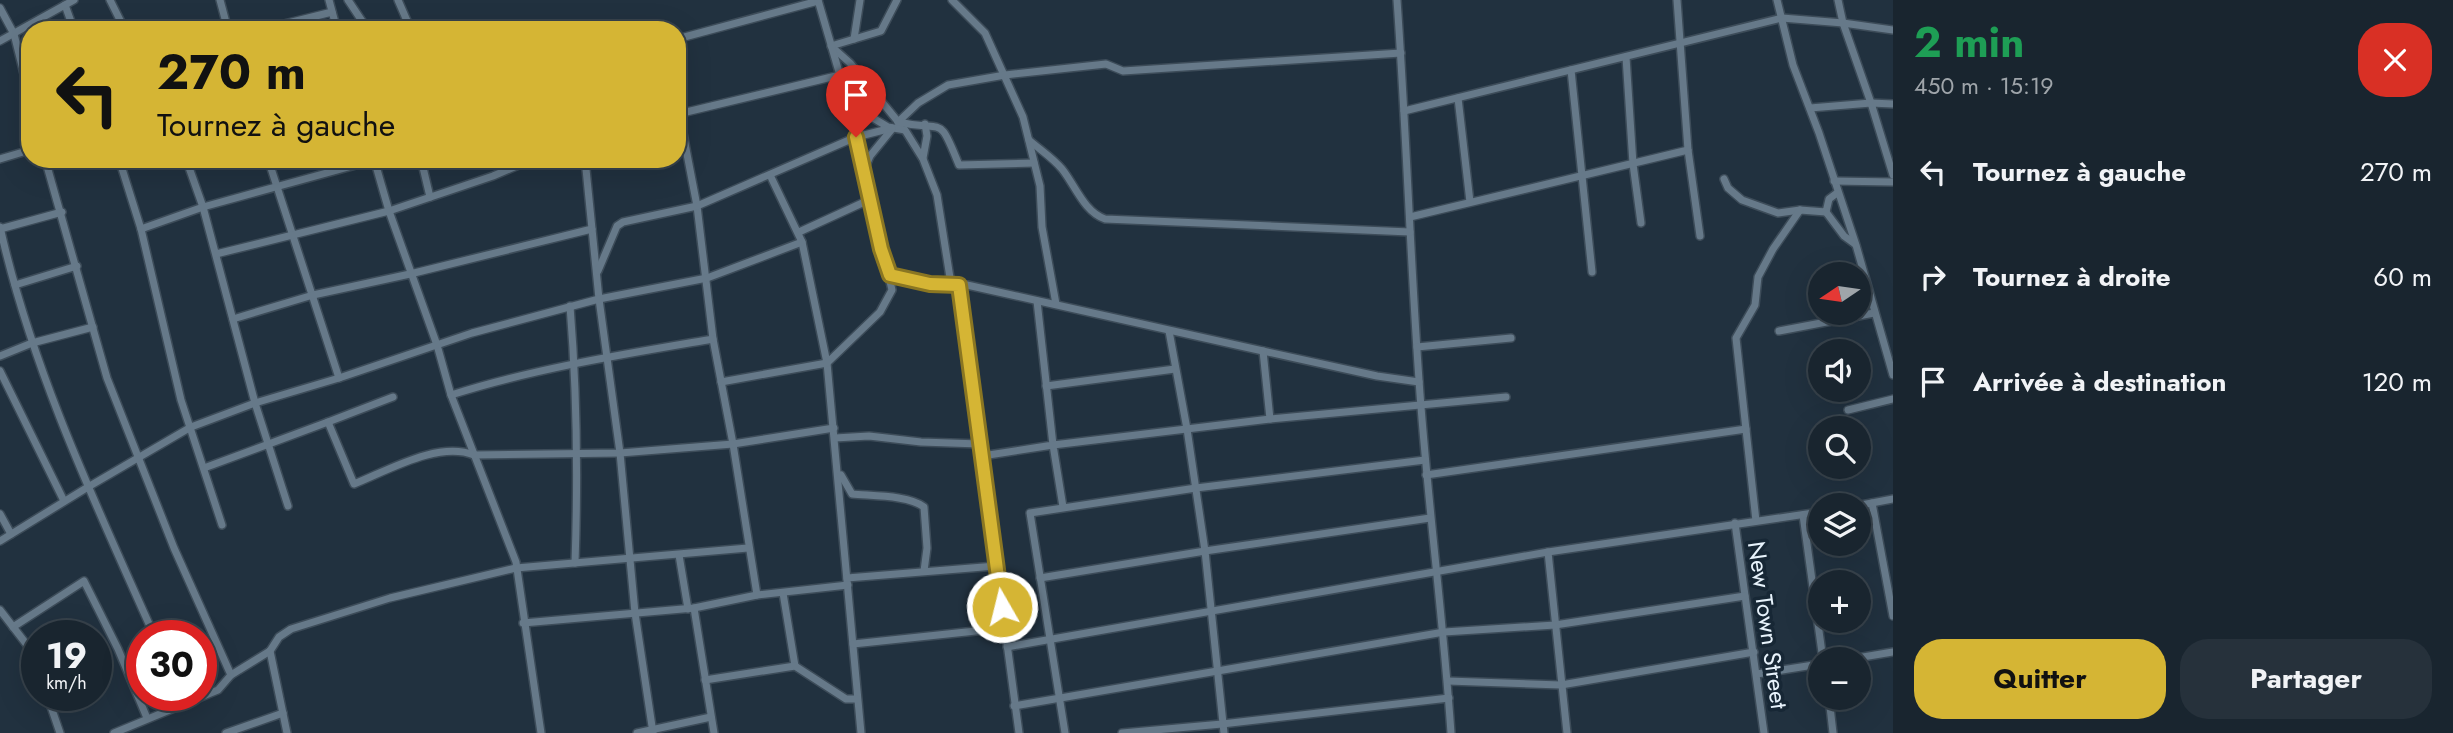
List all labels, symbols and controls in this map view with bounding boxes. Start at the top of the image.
text: 2 min [1914,12,2024,73]
button: close [2358,23,2432,97]
text: 270 m [157,37,306,107]
icon: left [42,49,133,140]
pin [826,65,886,137]
text: 450 m · 15:19 [1914,69,2054,103]
icon: arrive [837,76,875,114]
text: Tournez à gauche [157,102,395,148]
icon: left [1914,153,1952,191]
text: Tournez à gauche [1973,153,2186,191]
text: 270 m [2360,153,2432,191]
icon: right [1914,258,1952,296]
text: Tournez à droite [1973,258,2171,296]
text: 60 m [2373,258,2432,296]
north arrow [1808,262,1871,326]
map controls [1808,262,1871,710]
button: sound [1808,339,1871,402]
icon: arrive [1914,363,1952,401]
text: Arrivée à destination [1973,363,2226,401]
text: 120 m [2362,363,2432,401]
button: search [1808,416,1871,479]
button: layers [1808,493,1871,556]
street label: New Town Street [1739,539,1797,711]
position arrow [965,570,1039,644]
button: + [1808,570,1871,633]
speed limit sign: 30 [126,620,217,711]
text: 19 [46,631,87,681]
button: Quitter [1914,639,2166,719]
button: Partager [2180,639,2432,719]
button: − [1808,647,1871,710]
text: km/h [46,670,87,696]

